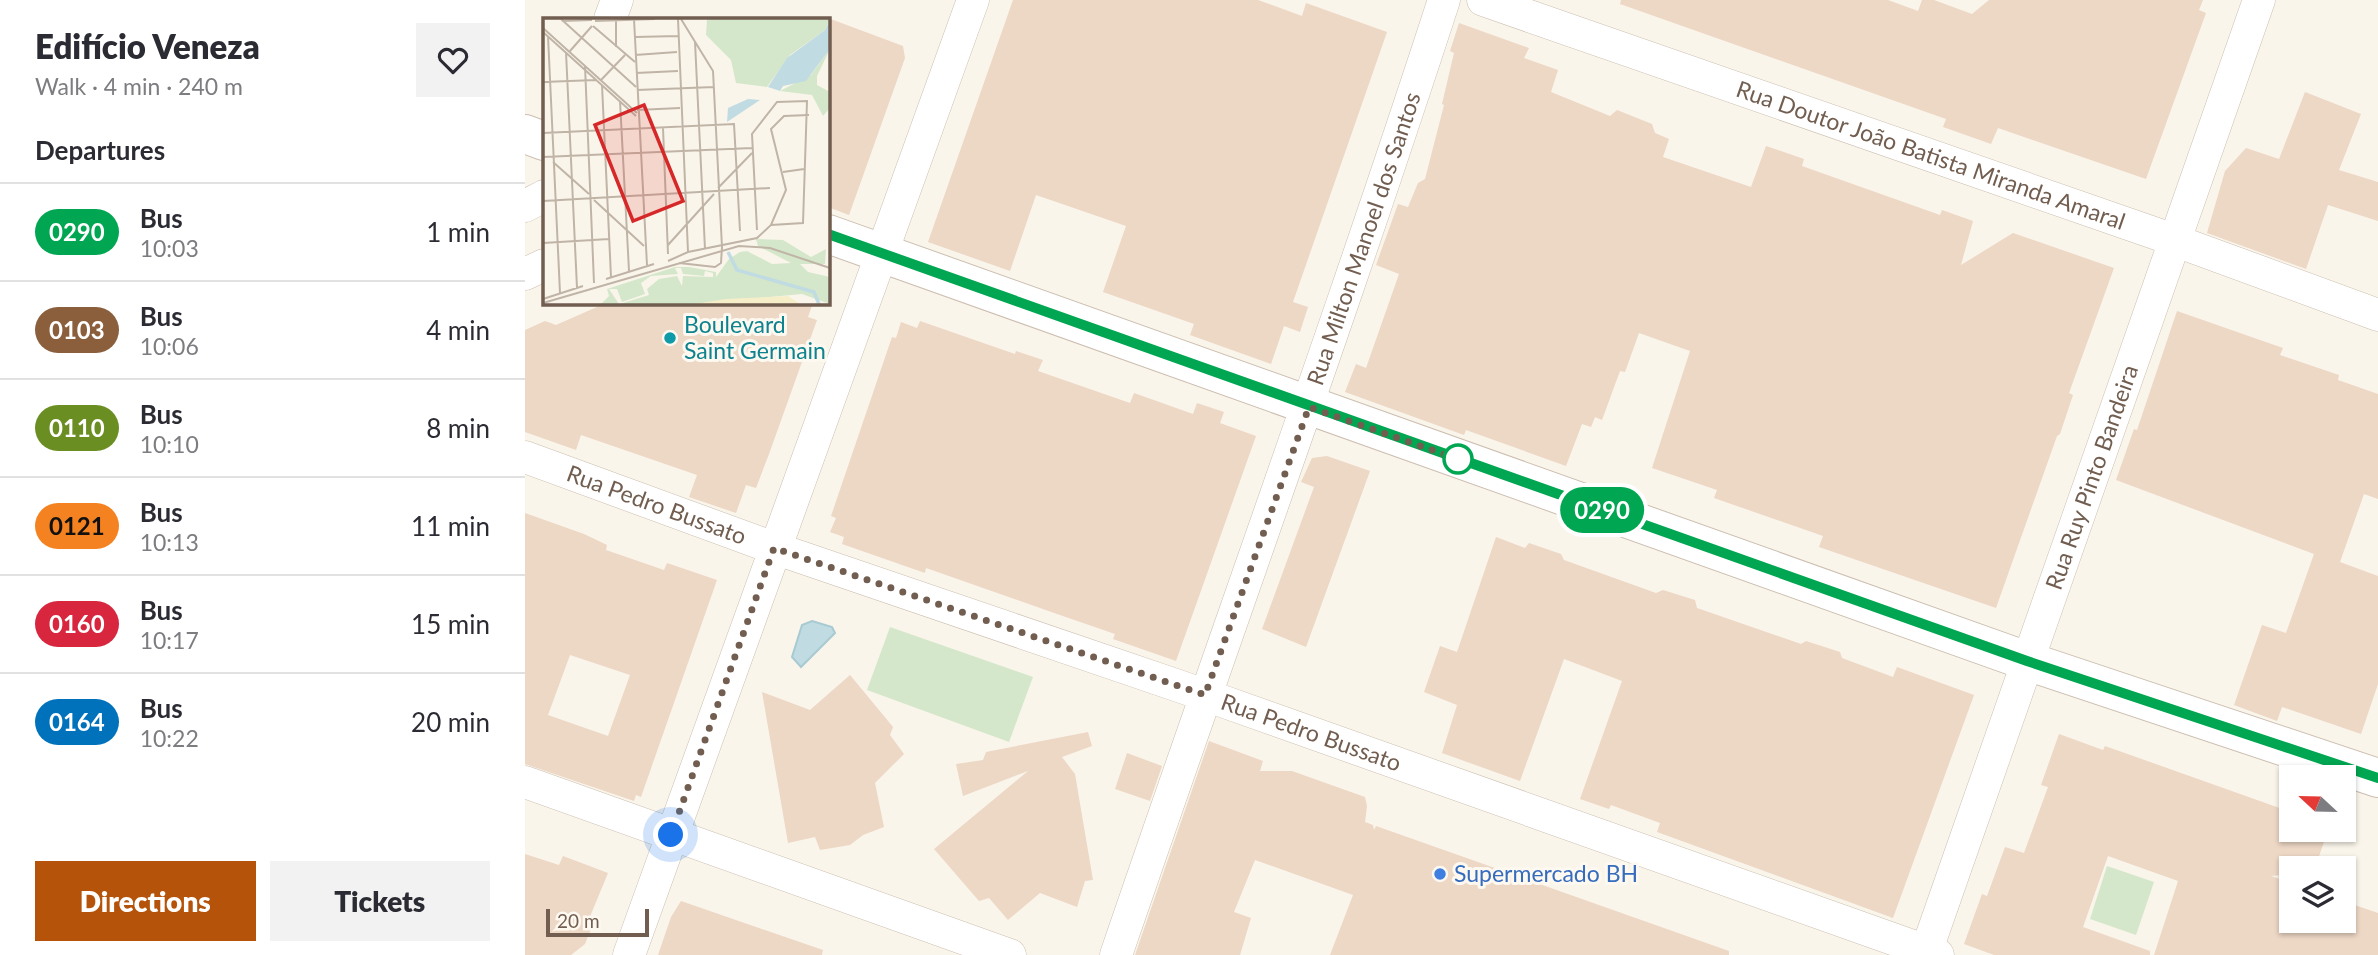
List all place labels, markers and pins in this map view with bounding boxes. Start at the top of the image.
place label: Boulevard Saint Germain [684,310,826,364]
marker: Boulevard Saint Germain [662,330,678,346]
unlabelled marker [1443,444,1473,474]
place label: Supermercado BH [1454,859,1638,887]
marker: Supermercado BH [1432,866,1448,882]

